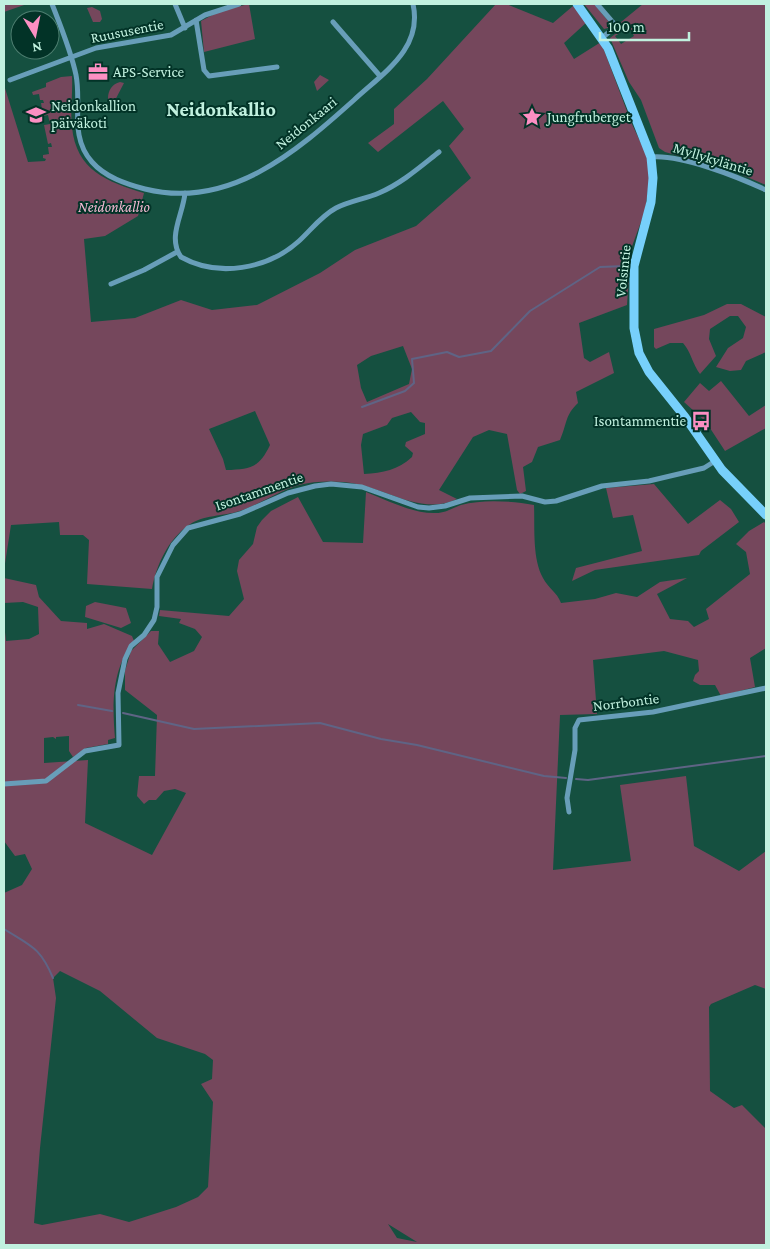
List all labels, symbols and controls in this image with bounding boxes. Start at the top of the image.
north arrow [10,10,60,60]
scale bar [600,10,689,42]
street label: Ruususentie [89,16,165,46]
text: 100 m [608,19,645,35]
text: N [31,39,43,57]
office icon: APS-Service [87,61,109,83]
place label: APS-Service [113,64,185,80]
street label: Neidonkaari [272,93,340,152]
place label: Neidonkallion päiväkoti [51,98,136,132]
district label: Neidonkallio [166,98,276,120]
school or university icon: Neidonkallion päiväkoti [25,104,47,126]
place icon: Jungfruberget [521,106,543,128]
place label: Jungfruberget [545,109,632,126]
street label: Myllykyläntie [671,139,755,180]
park label: Neidonkallio [78,199,150,215]
street label: Volsintie [612,244,634,298]
bus stop icon: Isontammentie [690,410,712,432]
place label: Isontammentie [594,413,686,429]
street label: Isontammentie [213,468,305,514]
street label: Norrbontie [592,690,660,714]

